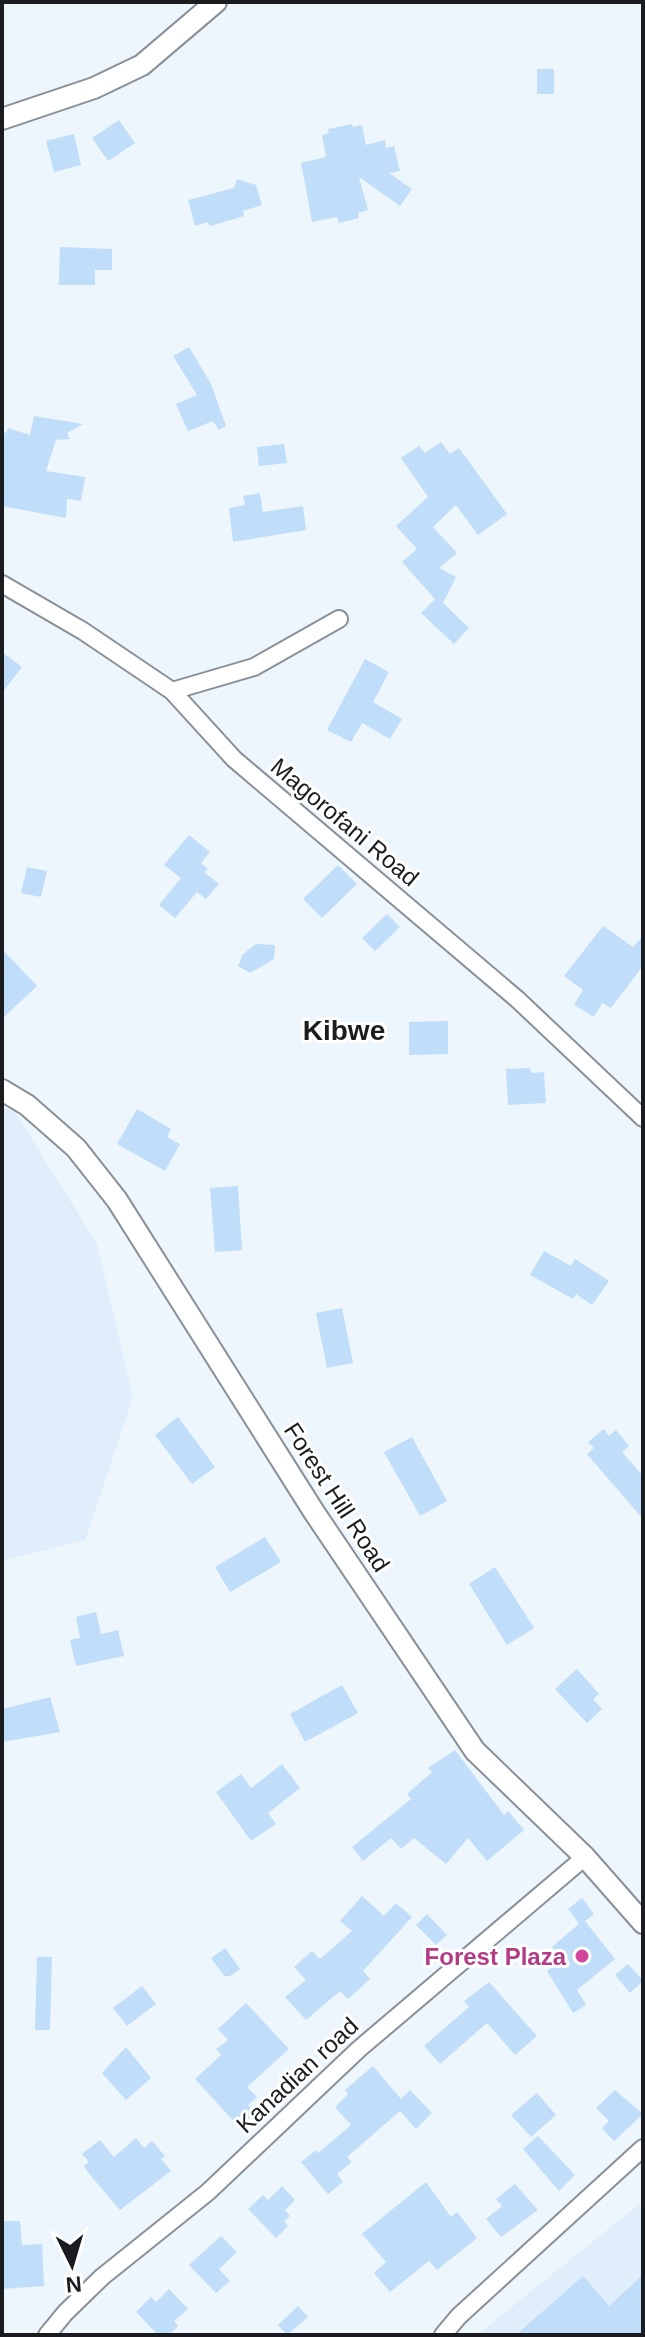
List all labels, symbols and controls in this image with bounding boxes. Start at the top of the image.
street label: Magorofani Road [266,752,424,892]
district label: Kibwe [303,1015,385,1046]
street label: Forest Hill Road [279,1417,395,1577]
place label: Forest Plaza [425,1943,567,1970]
marker: Forest Plaza [573,1947,591,1965]
street label: Kanadian road [231,2012,363,2138]
north arrow [32,2225,112,2305]
text: N [65,2271,83,2298]

